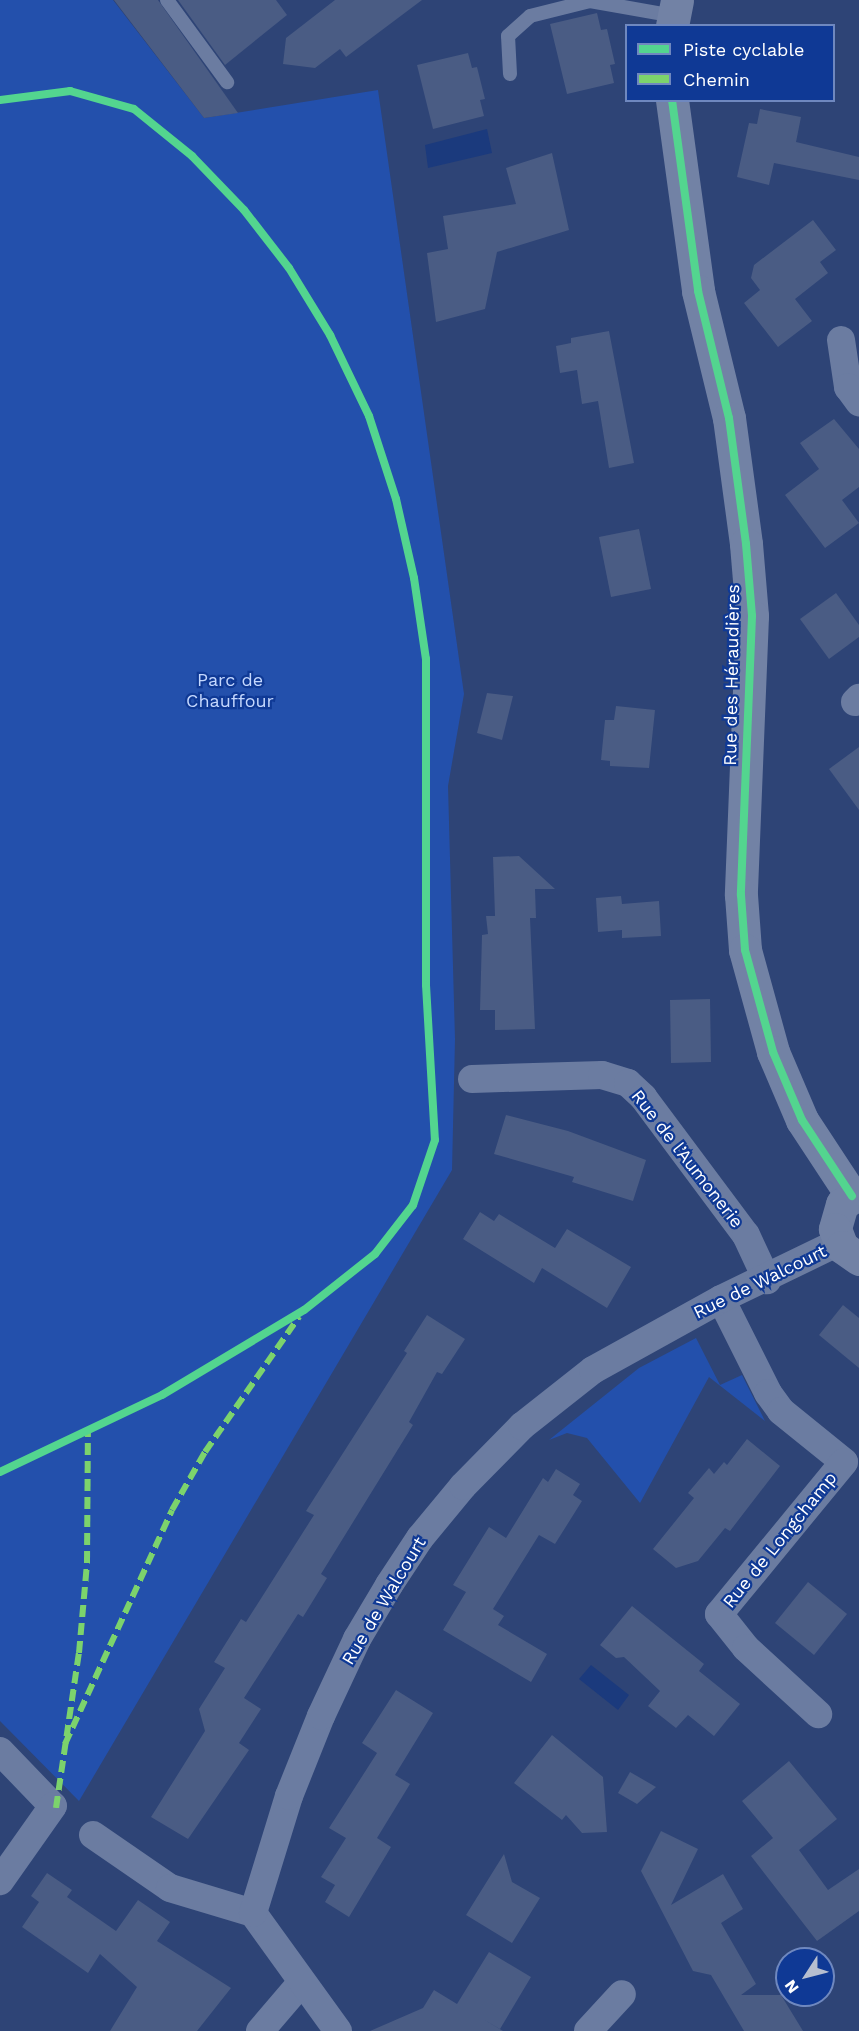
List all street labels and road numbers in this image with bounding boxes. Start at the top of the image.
street label: Rue des Héraudières [720,584,744,766]
street label: Rue de l’Aumonerie [626,1086,748,1232]
street label: Rue de Walcourt [690,1240,830,1324]
street label: Rue de Longchamp [718,1468,842,1612]
street label: Rue de Walcourt [337,1533,431,1669]

